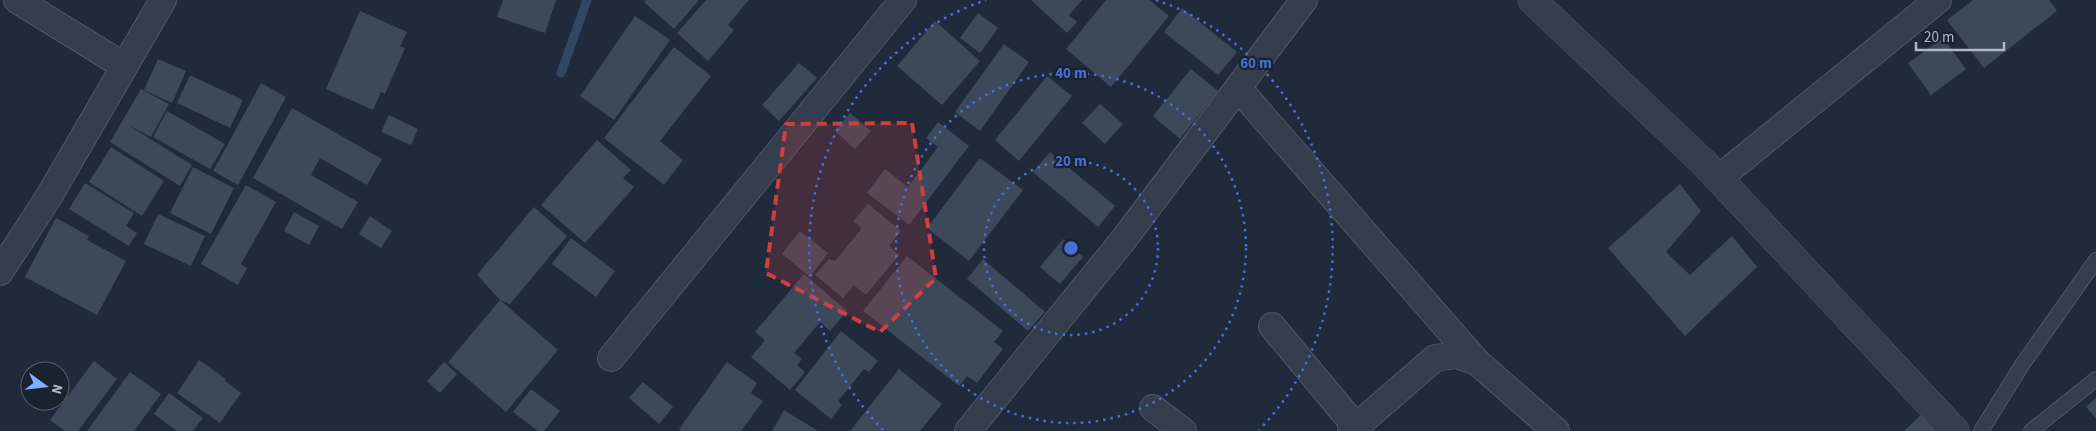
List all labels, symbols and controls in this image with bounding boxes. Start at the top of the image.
scale bar [1916,20,2004,52]
text: 20 m [1924,27,1954,48]
text: 60 m [1240,53,1272,74]
text: 40 m [1055,63,1087,84]
text: 20 m [1055,151,1087,172]
centre of rings [1062,239,1080,257]
north arrow [20,361,70,411]
text: N [46,382,67,396]

